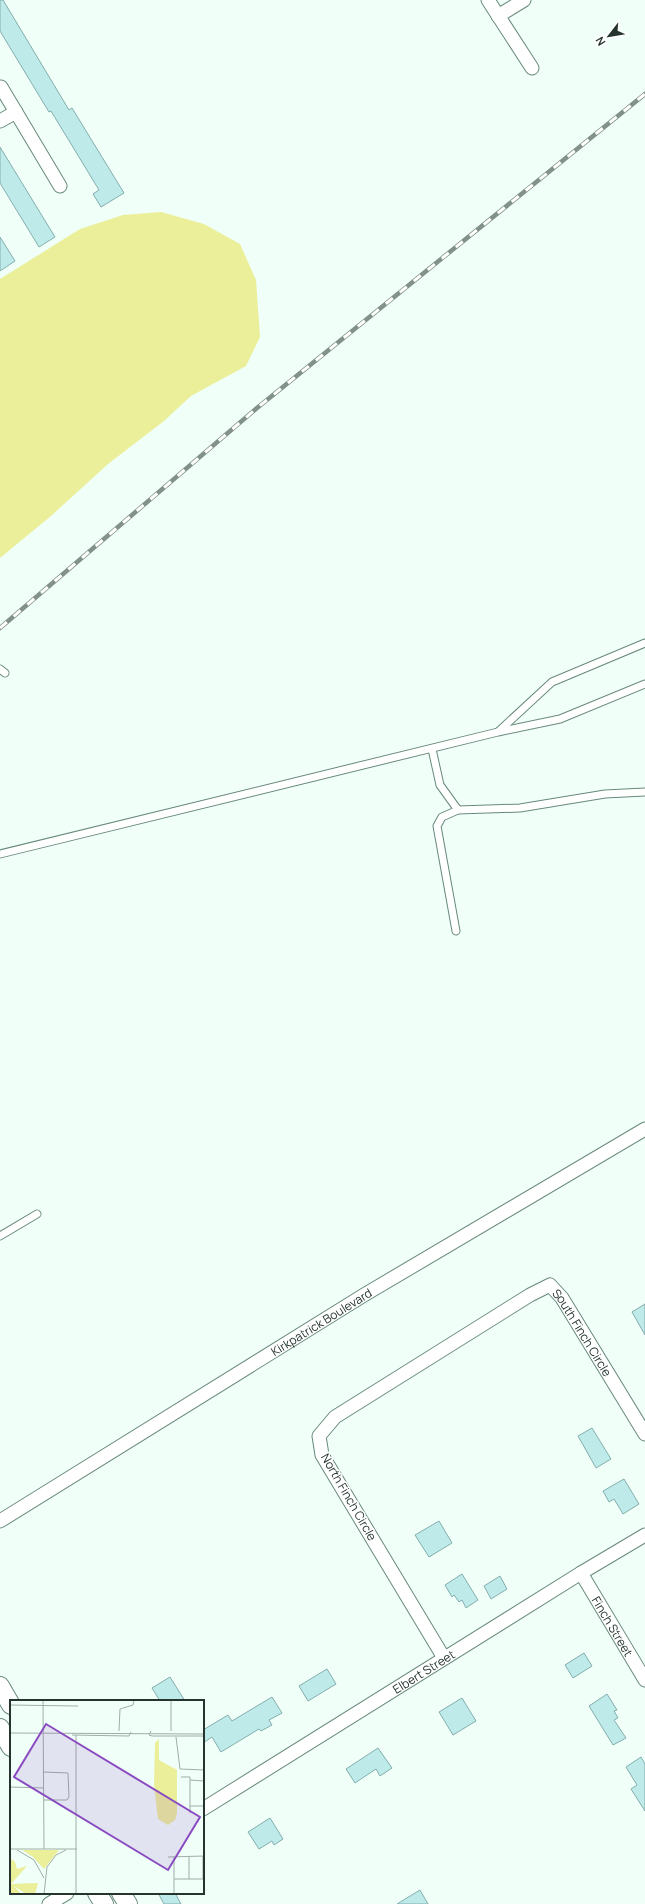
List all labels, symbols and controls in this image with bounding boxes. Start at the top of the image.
north arrow [589,16,629,56]
text: N [591,34,608,49]
street label: Kirkpatrick Boulevard [267,1284,375,1359]
street label: South Finch Circle [549,1285,616,1379]
street label: North Finch Circle [317,1450,381,1544]
street label: Finch Street [588,1593,638,1660]
street label: Elbert Street [389,1645,458,1697]
inset map [10,1700,204,1894]

